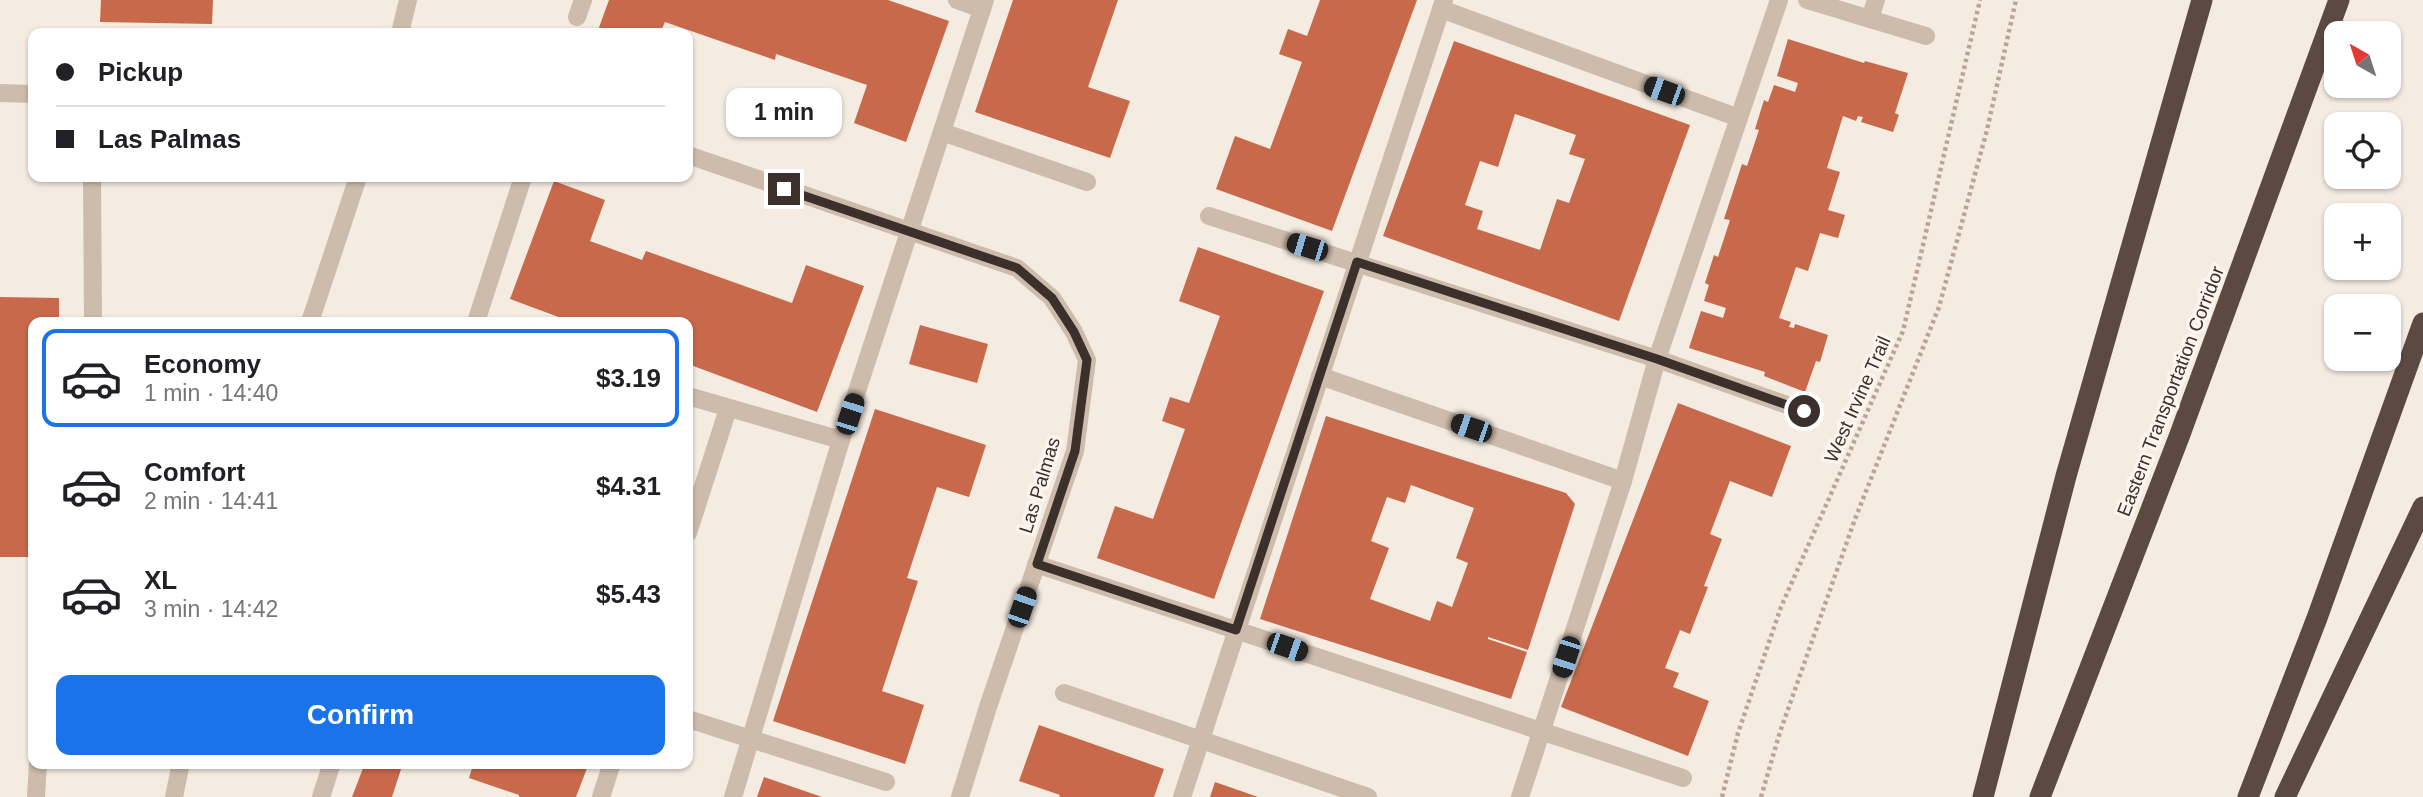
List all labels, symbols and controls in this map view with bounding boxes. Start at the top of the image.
north arrow [2324,21,2401,98]
map controls [2324,21,2401,371]
text: Pickup [98,57,183,87]
car [1641,74,1688,108]
callout: 1 min [726,88,842,136]
text: 1 min [754,99,814,125]
button: locate [2324,112,2401,189]
text: Las Palmas [98,124,241,154]
route end [768,173,800,205]
button: + [2324,203,2401,280]
car [1284,231,1331,263]
street label: Eastern Transportation Corridor [2113,263,2228,519]
button: − [2324,294,2401,371]
street label: West Irvine Trail [1820,333,1895,466]
icon: car [60,347,123,410]
text: Economy [144,349,261,379]
text: $3.19 [596,363,661,393]
text: 1 min · 14:40 [144,380,278,406]
car [834,391,867,437]
route start [1788,395,1820,427]
car [1448,411,1495,445]
street label: Las Palmas [1015,435,1064,536]
icon: car [60,455,123,518]
text: Comfort [144,457,245,487]
text: $4.31 [596,471,661,501]
text: 2 min · 14:41 [144,488,278,514]
icon: car [60,563,123,626]
text: XL [144,565,177,595]
text: $5.43 [596,579,661,609]
car [1006,584,1039,630]
text: 3 min · 14:42 [144,596,278,622]
car [1264,630,1311,664]
car [1550,634,1583,680]
button: Confirm [56,675,665,755]

